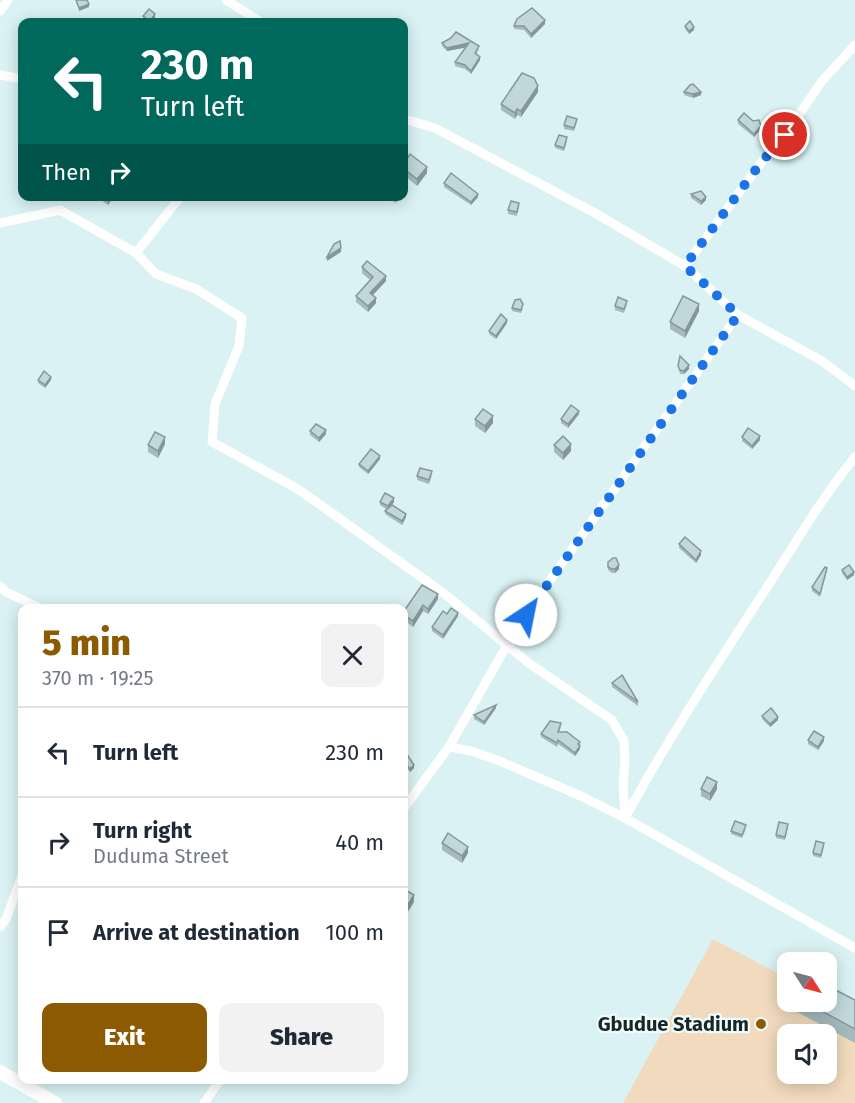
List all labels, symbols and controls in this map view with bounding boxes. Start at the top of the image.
text: 230 m [141,40,254,90]
icon: left [42,42,120,120]
text: Turn left [141,91,244,123]
pin [759,109,810,160]
icon: arrive [768,118,801,151]
icon: right [103,156,136,189]
text: Then [42,159,91,186]
position arrow [494,583,558,647]
text: 5 min [42,621,131,665]
button: close [321,624,384,687]
text: 370 m · 19:25 [42,666,153,690]
icon: left [42,736,75,769]
text: Turn left [93,739,178,766]
text: 230 m [325,739,384,766]
text: Turn right [93,817,192,844]
icon: right [42,826,75,859]
text: 40 m [335,829,384,856]
text: Duduma Street [93,844,229,868]
icon: arrive [42,916,75,949]
text: Arrive at destination [93,919,300,946]
text: 100 m [325,919,384,946]
north arrow [777,952,837,1012]
map controls [777,952,837,1084]
button: Exit [42,1003,207,1072]
button: Share [219,1003,384,1072]
place label: Gbudue Stadium [598,1012,749,1036]
marker: Gbudue Stadium [754,1017,768,1031]
button: sound [777,1024,837,1084]

